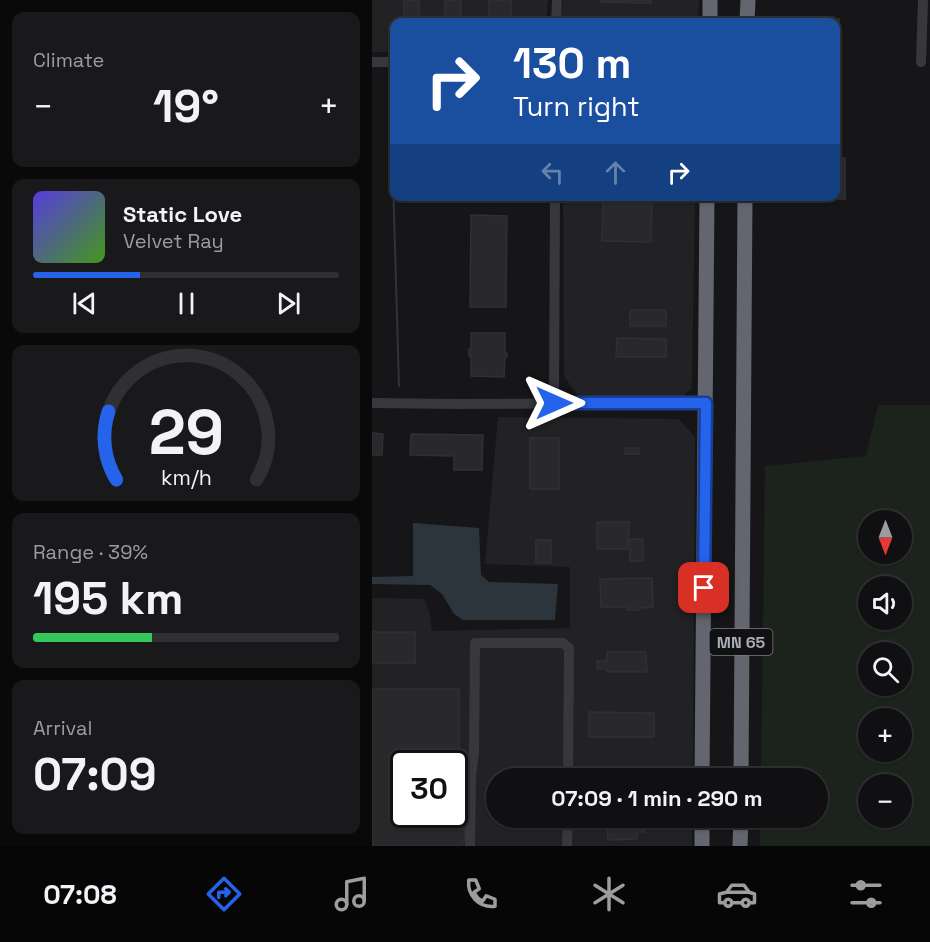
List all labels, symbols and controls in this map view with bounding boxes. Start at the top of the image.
text: 130 m [513,37,631,90]
icon: right [414,42,492,120]
text: Climate [33,47,104,73]
text: 19° [153,78,219,135]
text: − [33,86,53,128]
text: + [319,86,339,128]
text: Turn right [513,89,640,124]
icon: left [536,156,569,189]
icon: ahead [599,156,632,189]
icon: right [662,156,695,189]
text: Static Love [123,200,242,228]
text: Velvet Ray [123,228,224,254]
icon: previous [68,287,101,320]
icon: pause [170,287,203,320]
icon: next [272,287,305,320]
position arrow [522,371,586,435]
text: 29 [148,393,224,472]
text: km/h [160,464,212,491]
north arrow [858,510,912,564]
map controls [858,510,912,828]
text: Range · 39% [33,539,148,565]
pin [678,562,729,613]
text: 195 km [33,570,183,627]
icon: arrive [687,571,720,604]
button: sound [858,576,912,630]
road number: MN 65 [710,629,772,655]
button: search [858,642,912,696]
button: + [858,708,912,762]
text: Arrival [33,715,92,741]
text: 07:09 [33,746,157,803]
speed limit sign: 30 [390,750,468,828]
button: − [858,774,912,828]
text: 07:09 · 1 min · 290 m [551,784,763,812]
icon: directions [203,873,245,915]
icon: music [331,873,373,915]
icon: phone [460,873,502,915]
icon: climate [588,873,630,915]
icon: car [716,873,758,915]
icon: filters [845,873,887,915]
text: 07:08 [43,877,117,912]

